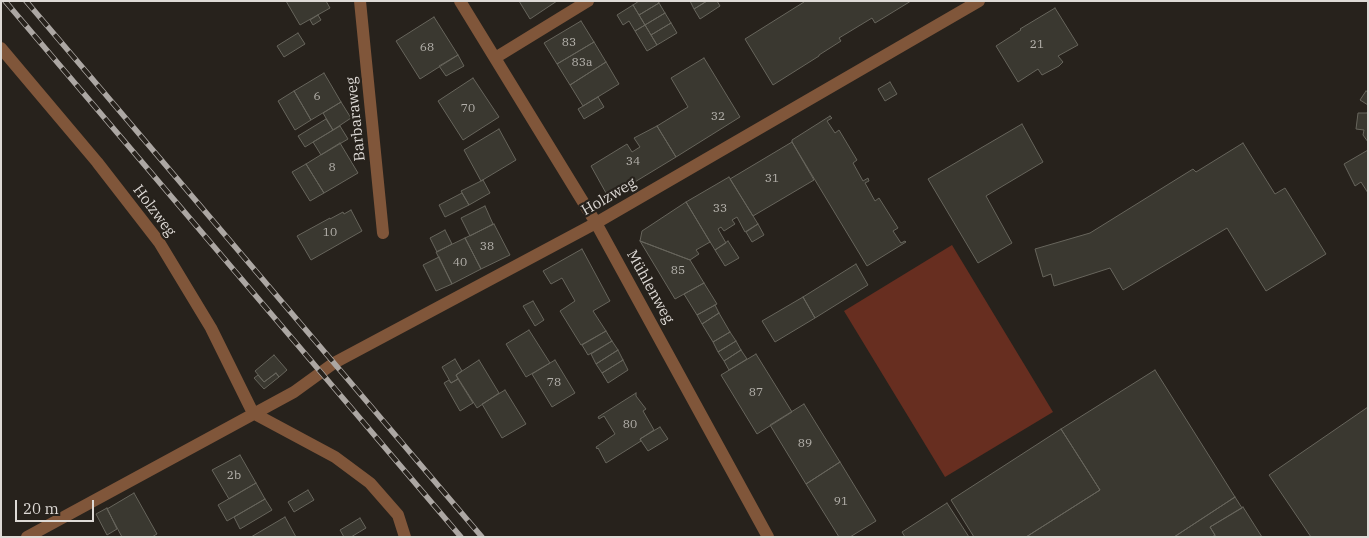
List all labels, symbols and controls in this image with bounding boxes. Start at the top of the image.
house number: 83 [562,36,576,50]
house number: 21 [1030,38,1044,52]
house number: 68 [420,41,434,55]
house number: 83a [572,56,592,70]
street label: Barbaraweg [343,76,369,162]
house number: 6 [313,90,321,104]
house number: 70 [461,102,475,116]
house number: 32 [711,110,725,124]
house number: 34 [626,155,640,169]
house number: 8 [328,161,336,175]
house number: 31 [765,172,779,186]
street label: Holzweg [578,174,640,220]
street label: Holzweg [129,182,179,240]
house number: 33 [713,202,727,216]
house number: 10 [323,226,337,240]
house number: 38 [480,240,494,254]
street label: Mühlenweg [622,247,678,327]
house number: 40 [453,256,467,270]
house number: 85 [671,264,685,278]
house number: 78 [547,376,561,390]
house number: 87 [749,386,763,400]
house number: 80 [623,418,637,432]
house number: 89 [798,437,812,451]
house number: 2b [227,469,241,483]
scale bar [18,490,96,522]
house number: 91 [834,495,848,509]
text: 20 m [23,499,59,518]

